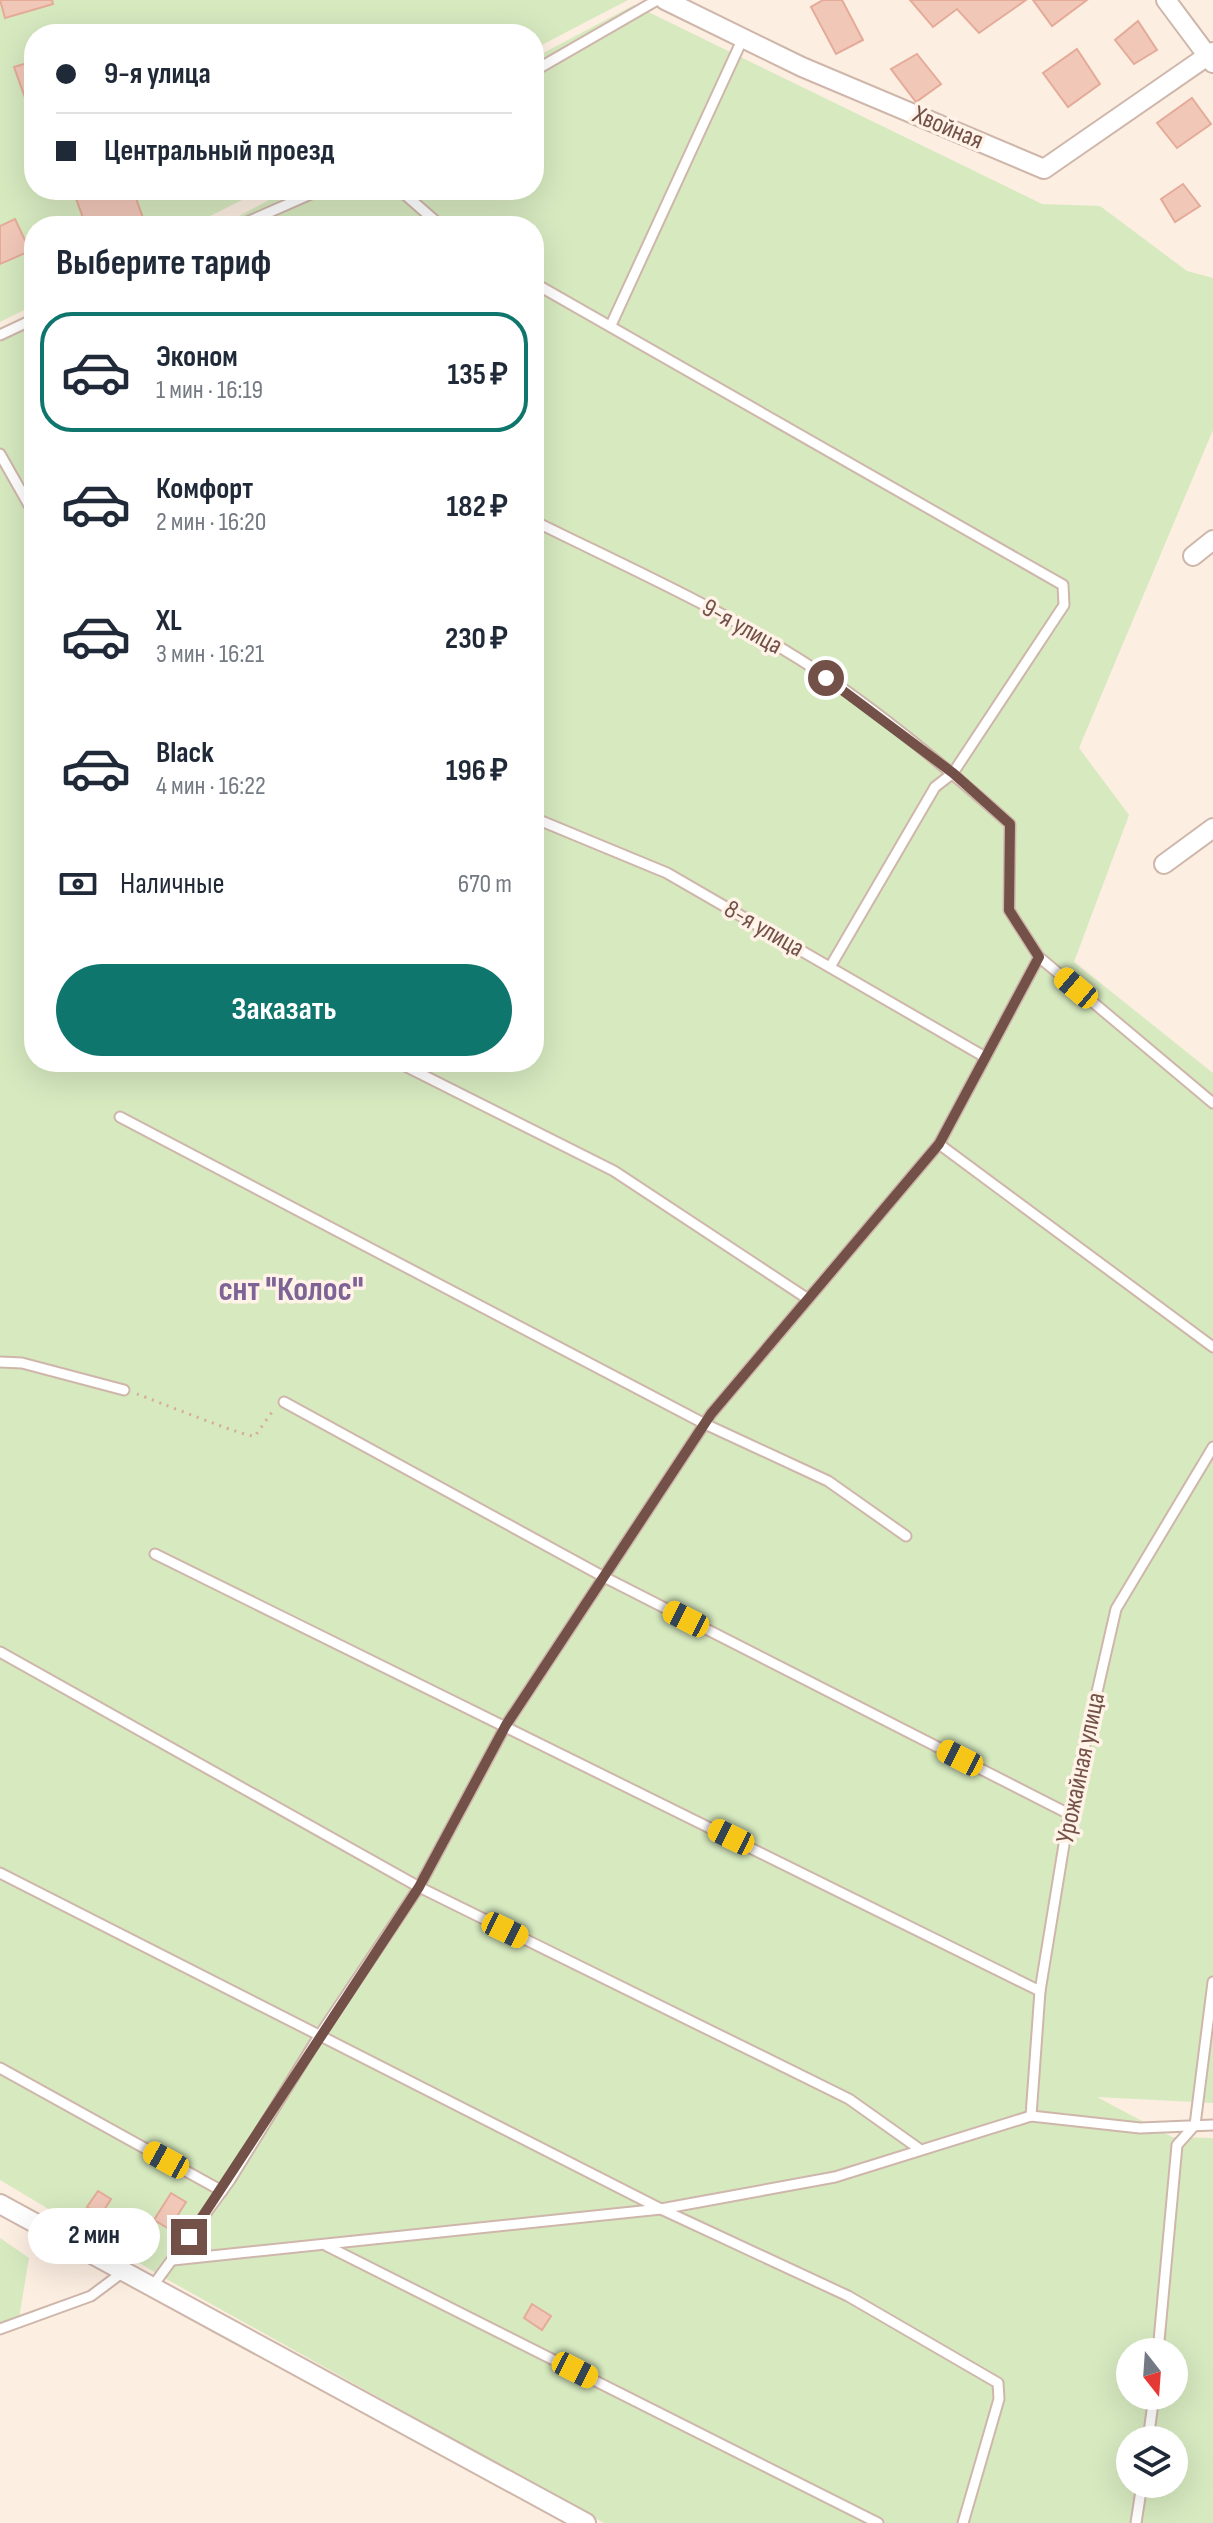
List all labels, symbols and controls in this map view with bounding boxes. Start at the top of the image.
text: 9-я улица [104,56,211,92]
street label: Хвойная [907,99,988,157]
text: Центральный проезд [104,133,334,169]
text: Выберите тариф [56,242,271,285]
icon: car [60,336,132,408]
text: Эконом [156,339,238,375]
text: 135 ₽ [447,357,508,393]
text: 1 мин · 16:19 [156,375,263,406]
icon: car [60,468,132,540]
text: Комфорт [156,471,253,507]
text: 182 ₽ [447,489,508,525]
text: 2 мин · 16:20 [156,507,266,538]
street label: 9-я улица [696,592,788,662]
icon: car [60,600,132,672]
text: XL [156,603,182,639]
text: 230 ₽ [445,621,508,657]
text: 3 мин · 16:21 [156,639,264,670]
route start [808,660,844,696]
icon: car [60,732,132,804]
text: Black [156,735,214,771]
text: 196 ₽ [446,753,508,789]
text: 4 мин · 16:22 [156,771,266,802]
icon: cash [56,862,100,906]
text: Наличные [120,866,225,902]
text: 670 m [458,869,512,900]
street label: 8-я улица [719,894,809,964]
car [1050,963,1102,1013]
button: Заказать [56,964,512,1056]
district label: снт "Колос" [218,1269,364,1310]
car [659,1597,713,1641]
street label: Урожайная улица [1050,1690,1112,1846]
car [933,1736,987,1780]
car [704,1816,758,1858]
car [478,1909,532,1951]
car [139,2138,193,2182]
callout: 2 мин [29,2209,161,2265]
route end [171,2219,207,2255]
text: 2 мин [68,2220,120,2251]
north arrow [1116,2338,1188,2410]
map controls [1116,2338,1188,2498]
car [548,2348,602,2392]
button: layers [1116,2426,1188,2498]

